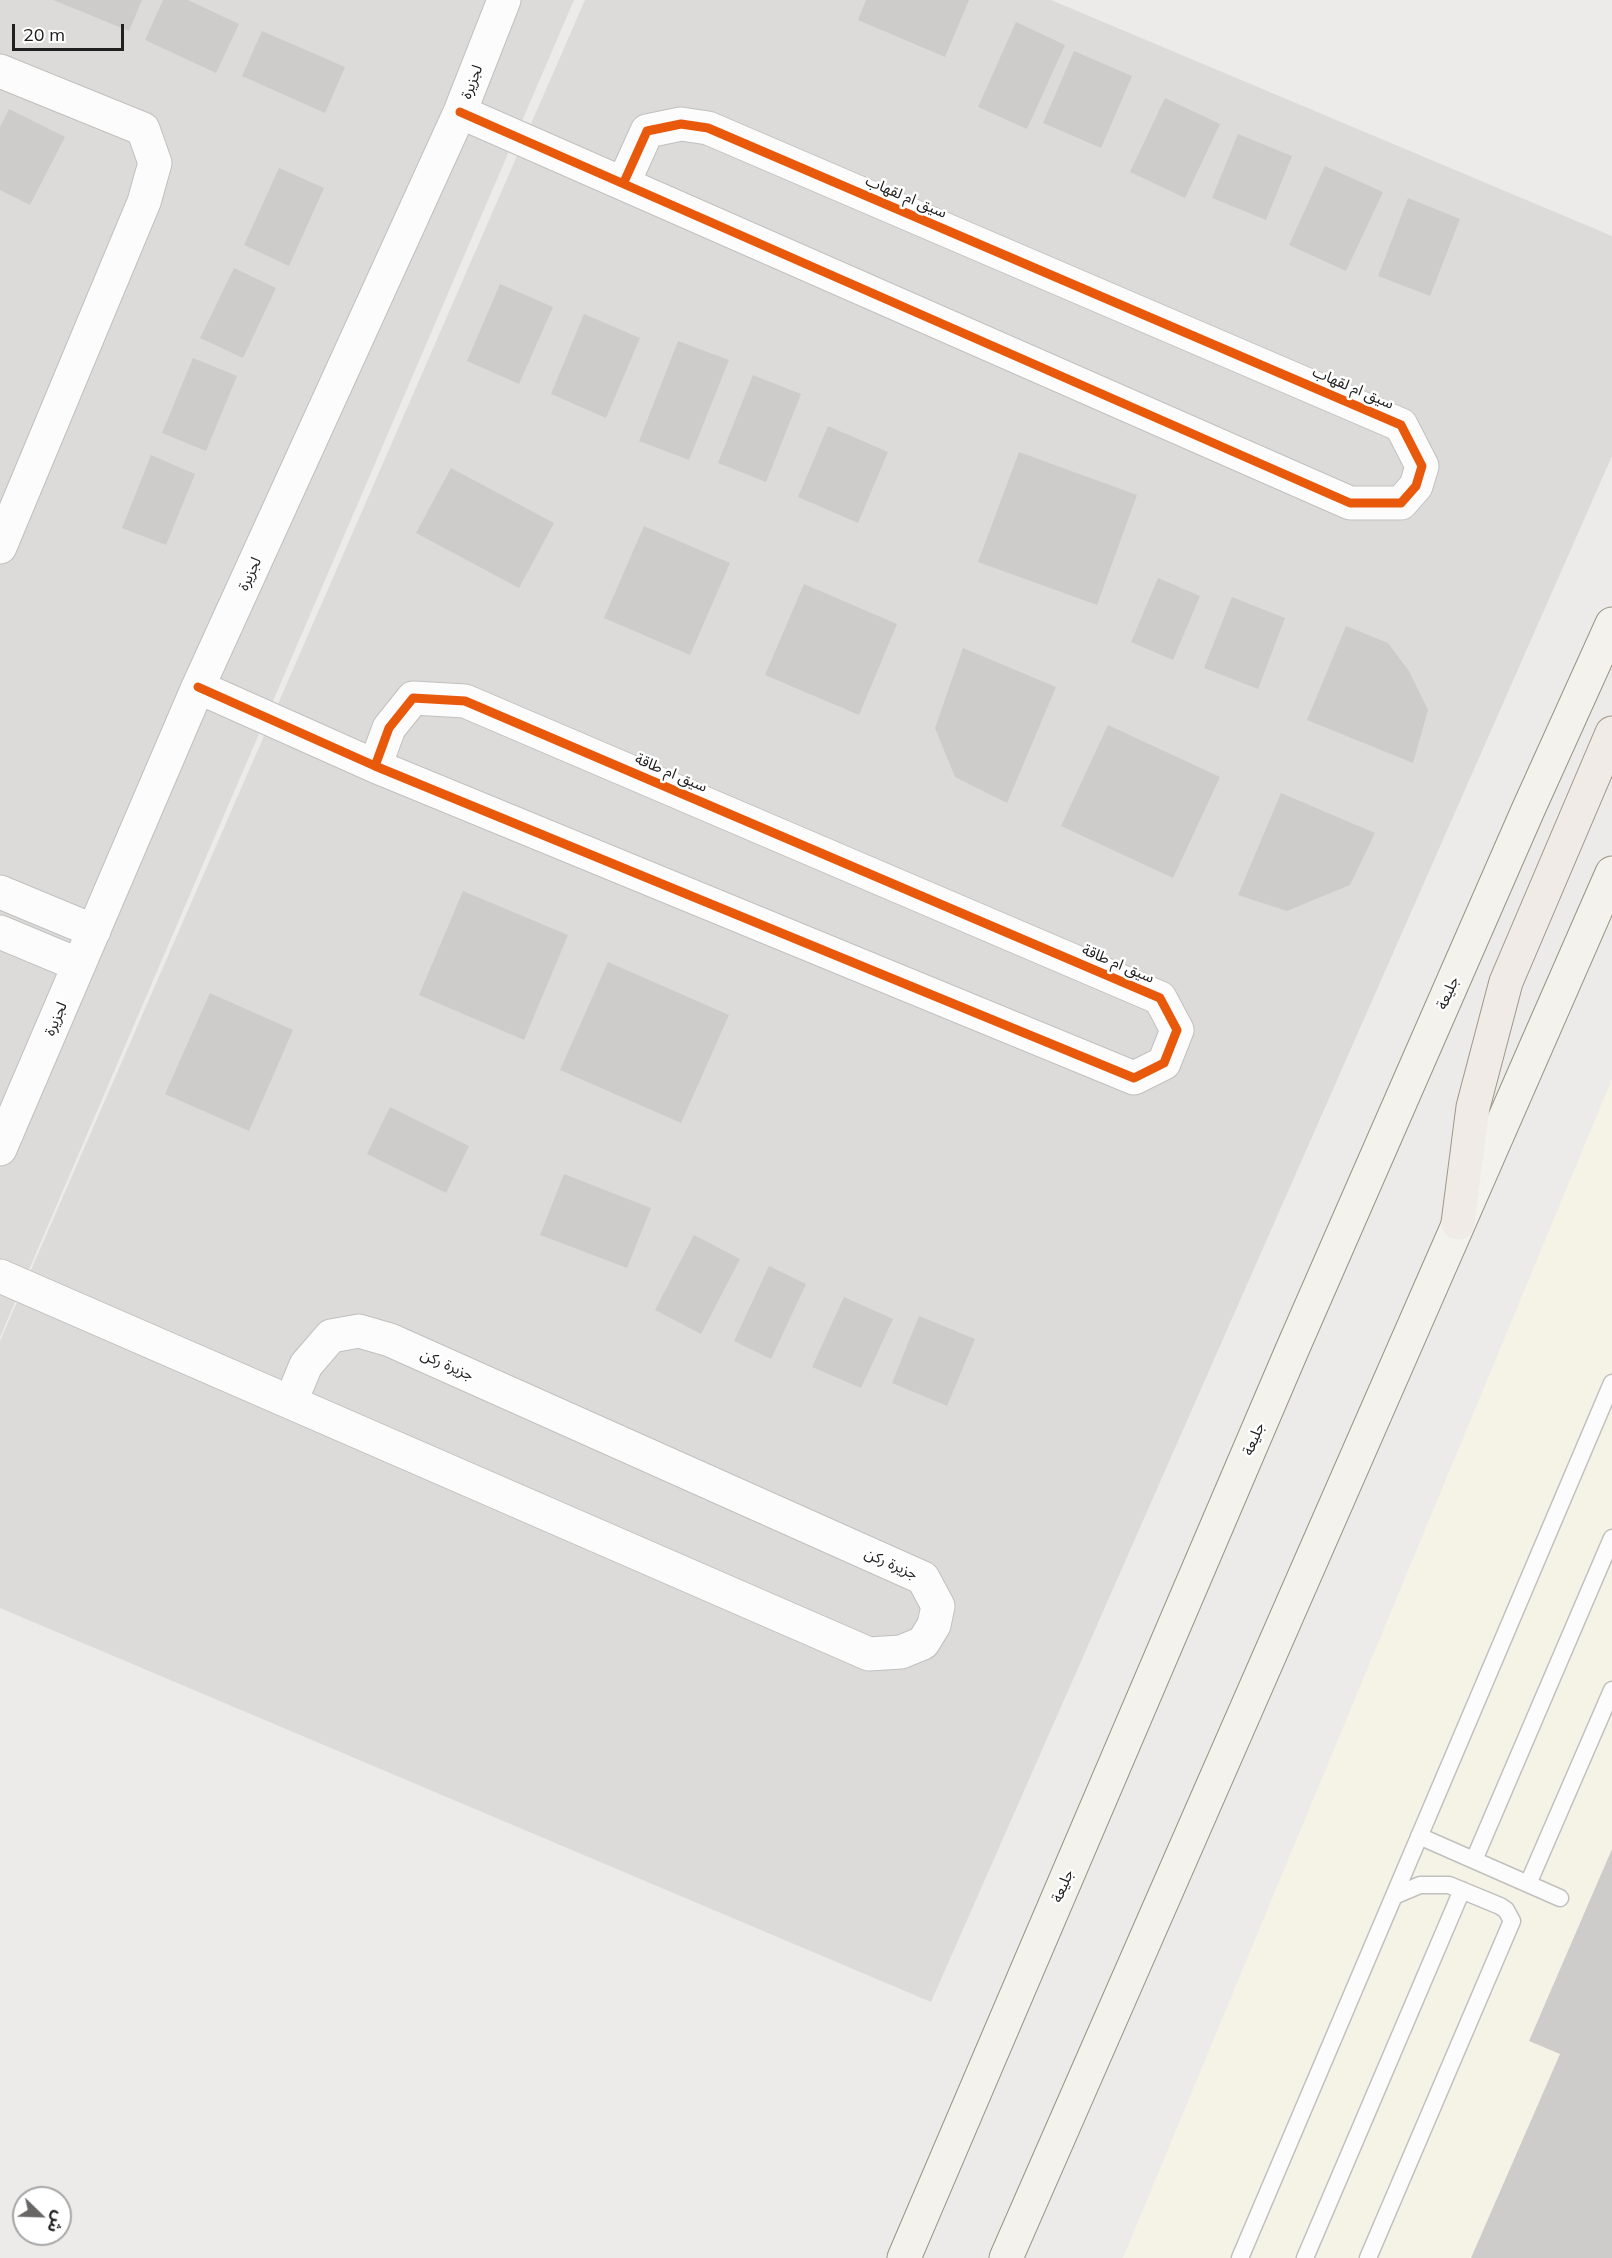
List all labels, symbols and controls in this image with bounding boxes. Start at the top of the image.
scale bar [15,12,128,50]
text: 20 m [23,23,65,46]
street label: لجزيرة [457,63,487,101]
street label: سيق ام لقهاب [863,172,949,222]
street label: سيق ام لقهاب [1310,363,1396,413]
street label: لجزيرة [234,554,266,594]
street label: سيق ام طاقة [632,750,710,796]
street label: سيق ام طاقة [1079,941,1157,987]
street label: جليعة [1433,974,1463,1012]
street label: لجزيرة [41,999,71,1039]
street label: جزيرة ركن [418,1345,476,1385]
street label: جليعة [1239,1420,1269,1458]
street label: جزيرة ركن [862,1544,920,1584]
street label: جليعة [1048,1867,1078,1905]
north arrow [12,2186,72,2246]
text: ش [43,2208,70,2236]

